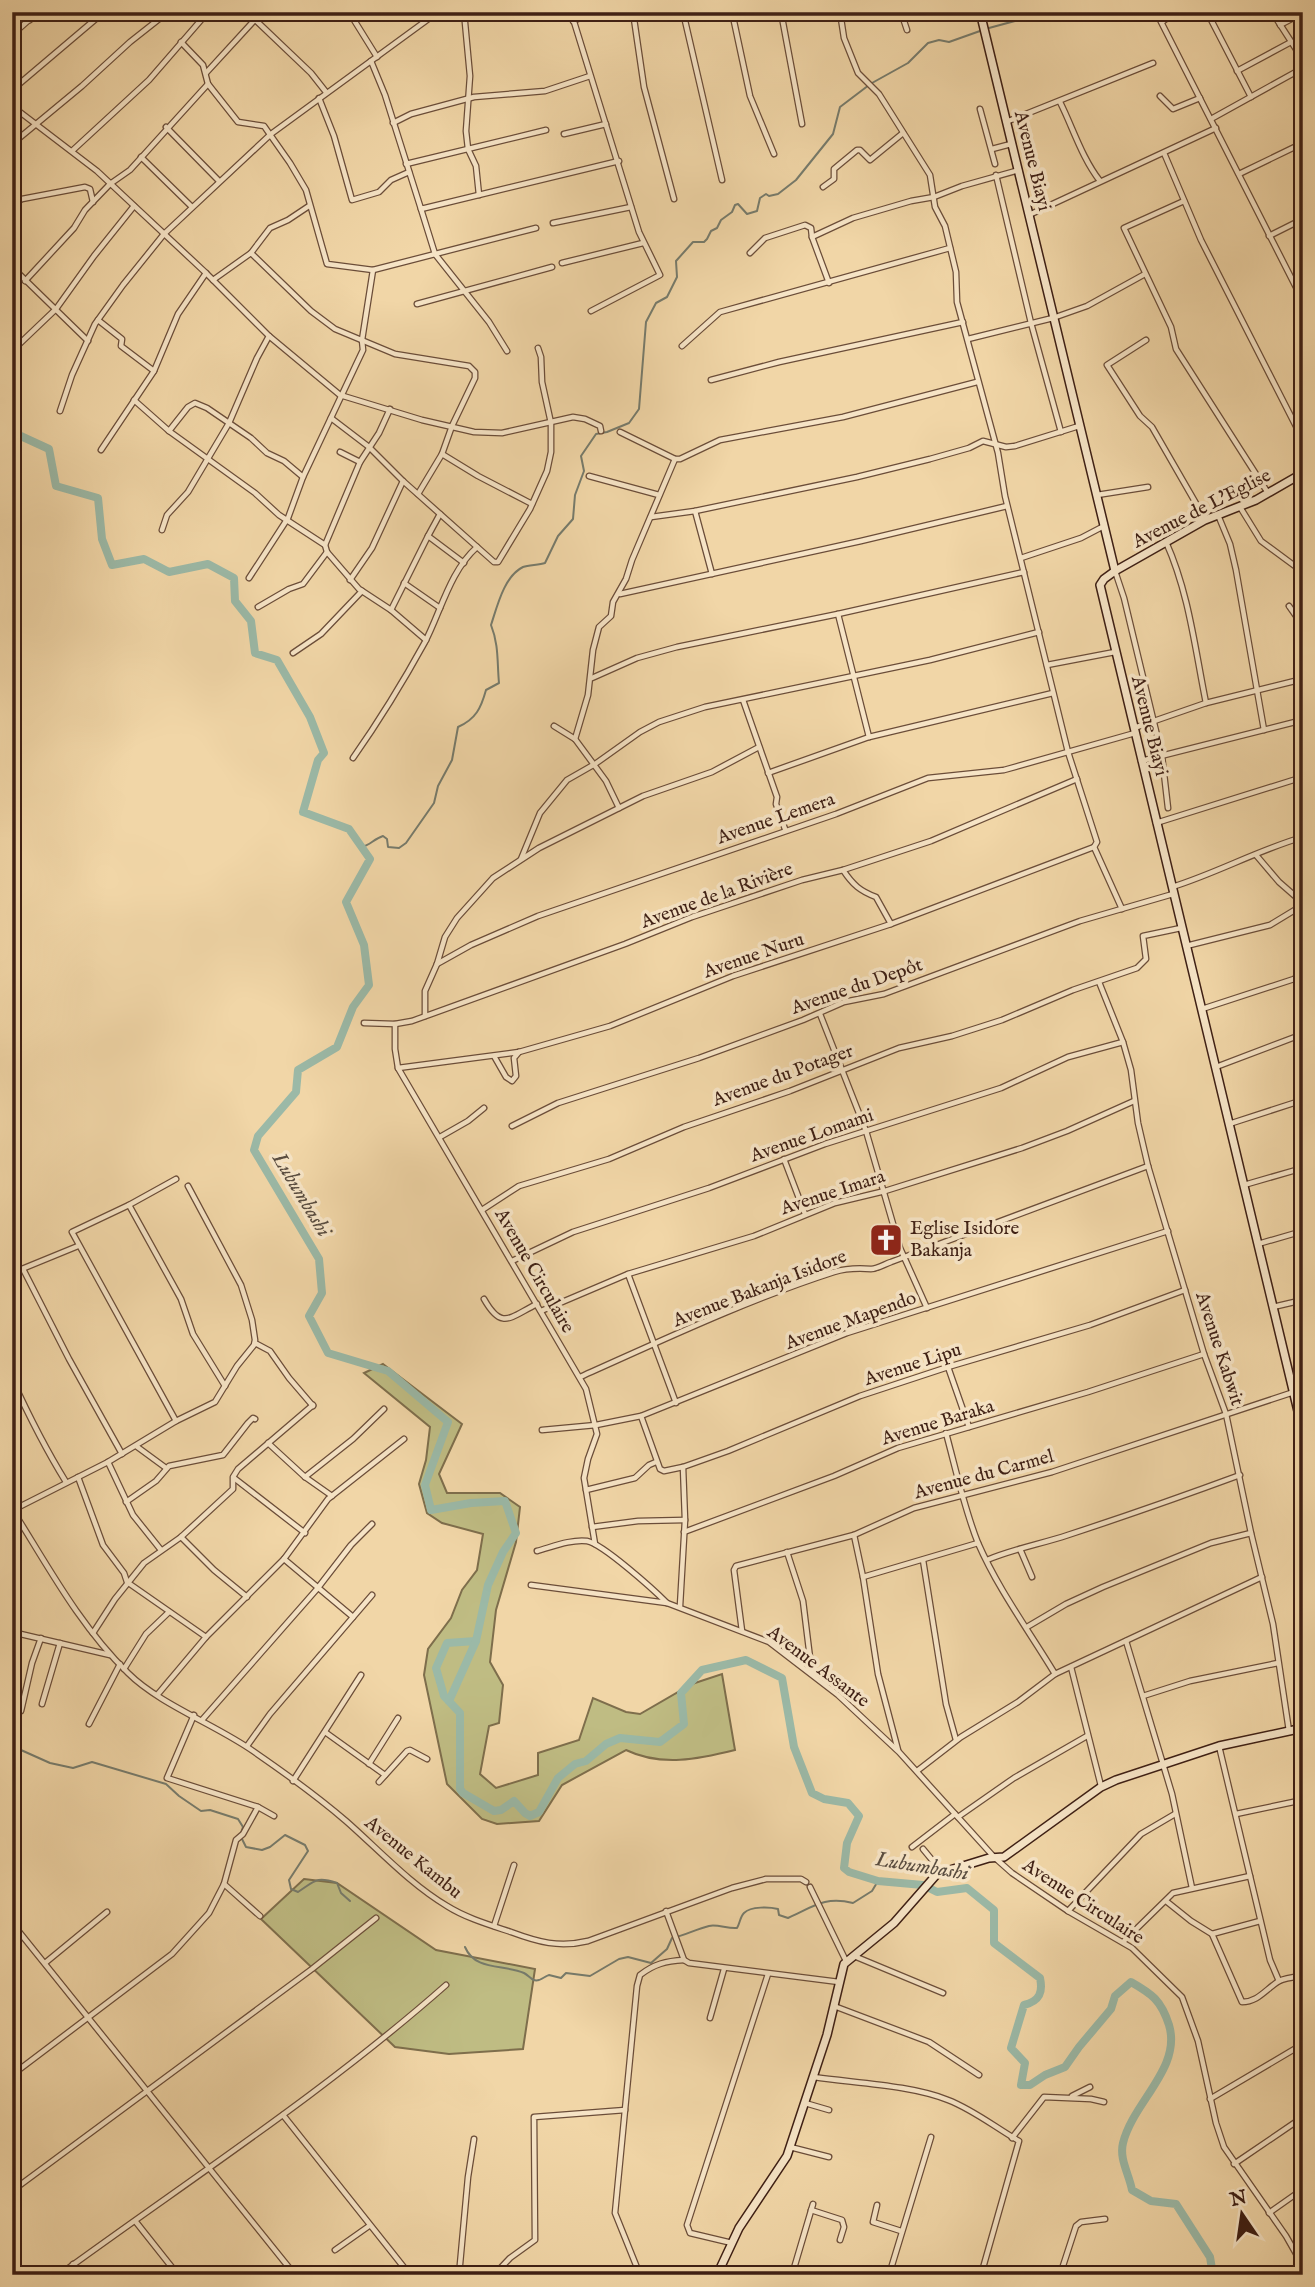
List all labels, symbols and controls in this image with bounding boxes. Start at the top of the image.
street label: Avenue Biayi [1008,107,1056,214]
street label: Avenue de L'Eglise [1128,464,1275,555]
street label: Avenue Biayi [1125,672,1173,779]
street label: Avenue Lemera [713,787,839,851]
street label: Avenue de la Rivière [637,857,797,935]
street label: Avenue Nuru [700,928,808,985]
street label: Avenue du Depôt [787,953,926,1021]
street label: Avenue du Potager [708,1039,857,1113]
street label: Avenue Lomami [746,1104,877,1169]
water label: Lubumbashi [265,1147,338,1244]
street label: Avenue Imara [777,1165,889,1221]
street label: Avenue Circulaire [488,1204,580,1338]
place label: Eglise Isidore Bakanja [910,1217,1019,1263]
church icon: Eglise Isidore Bakanja [867,1221,905,1259]
street label: Avenue Bakanja Isidore [669,1245,851,1334]
street label: Avenue Mapendo [781,1286,920,1356]
street label: Avenue Kabwit [1189,1288,1249,1409]
street label: Avenue Lipu [860,1338,965,1392]
street label: Avenue Baraka [878,1394,998,1452]
street label: Avenue du Carmel [911,1445,1057,1505]
street label: Avenue Assante [761,1620,874,1713]
street label: Avenue Kambu [359,1811,467,1905]
water label: Lubumbashi [873,1846,972,1888]
street label: Avenue Circulaire [1017,1853,1148,1950]
north arrow [1206,2178,1276,2248]
text: N [1227,2186,1250,2213]

